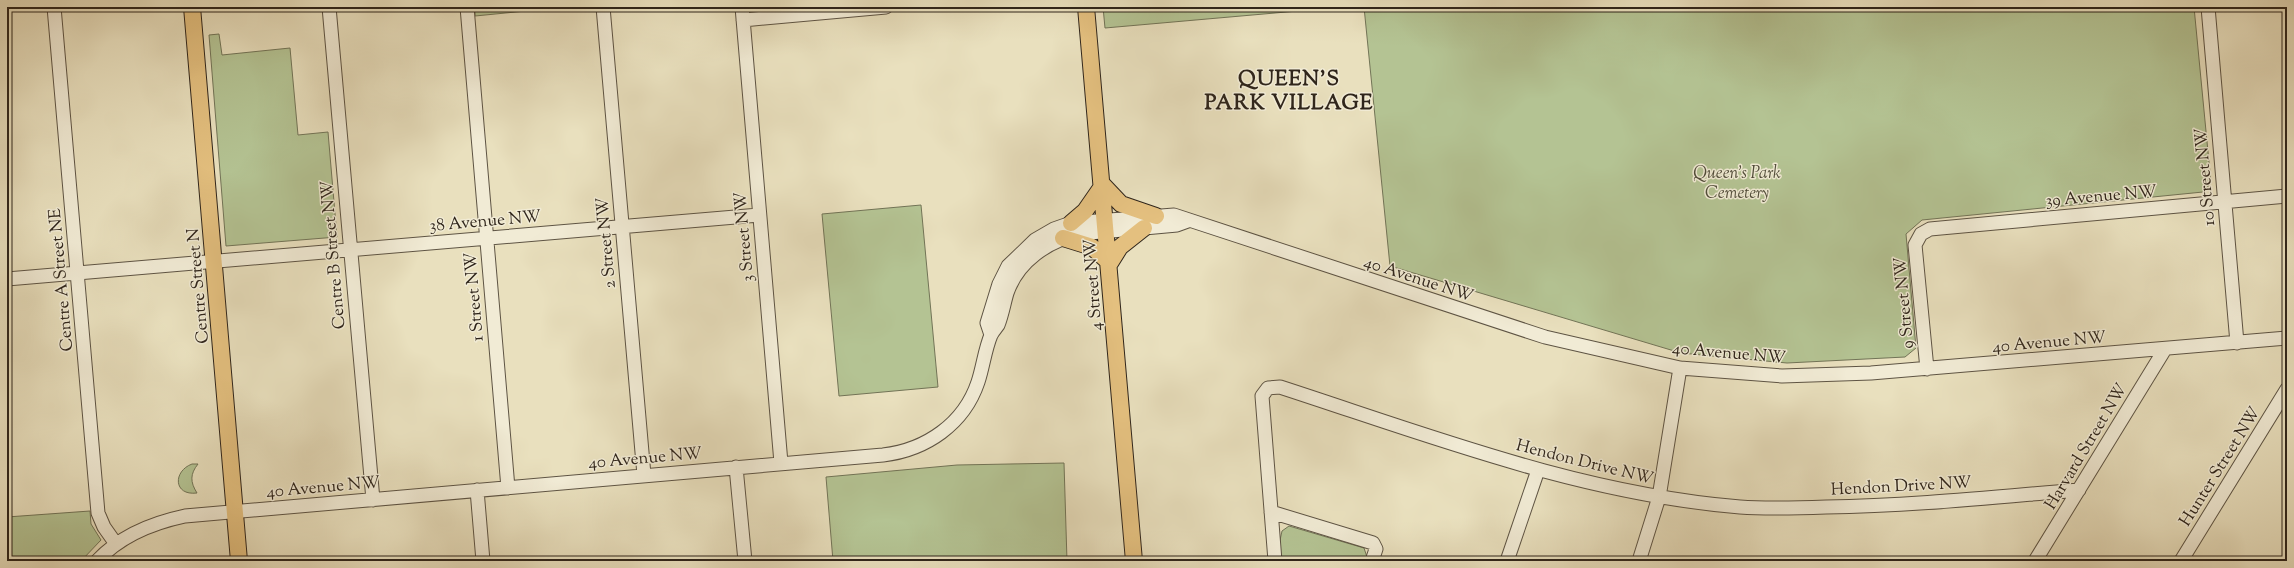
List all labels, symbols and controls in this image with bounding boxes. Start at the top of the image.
district label: QUEEN'S PARK VILLAGE [1205,65,1373,119]
street label: 10 Street NW [2190,127,2222,227]
park label: Queen's Park Cemetery [1693,162,1781,206]
street label: Centre B Street NW [316,179,352,330]
street label: 39 Avenue NW [2045,180,2158,214]
street label: 3 Street NW [729,191,761,283]
street label: 2 Street NW [591,196,623,289]
street label: 38 Avenue NW [428,205,542,239]
street label: Centre A Street NE [44,207,80,352]
street label: Centre Street N [182,227,216,345]
street label: 4 Street NW [1079,238,1109,332]
street label: 1 Street NW [459,251,491,342]
street label: 40 Avenue NW [1361,251,1476,309]
street label: 9 Street NW [1889,256,1921,350]
street label: 40 Avenue NW [1991,326,2107,360]
street label: 40 Avenue NW [1671,337,1787,371]
street label: Harvard Street NW [2039,379,2134,515]
street label: Hunter Street NW [2174,403,2267,531]
street label: Hendon Drive NW [1513,434,1656,492]
street label: 40 Avenue NW [587,442,703,476]
street label: 40 Avenue NW [265,471,381,505]
street label: Hendon Drive NW [1830,471,1972,503]

